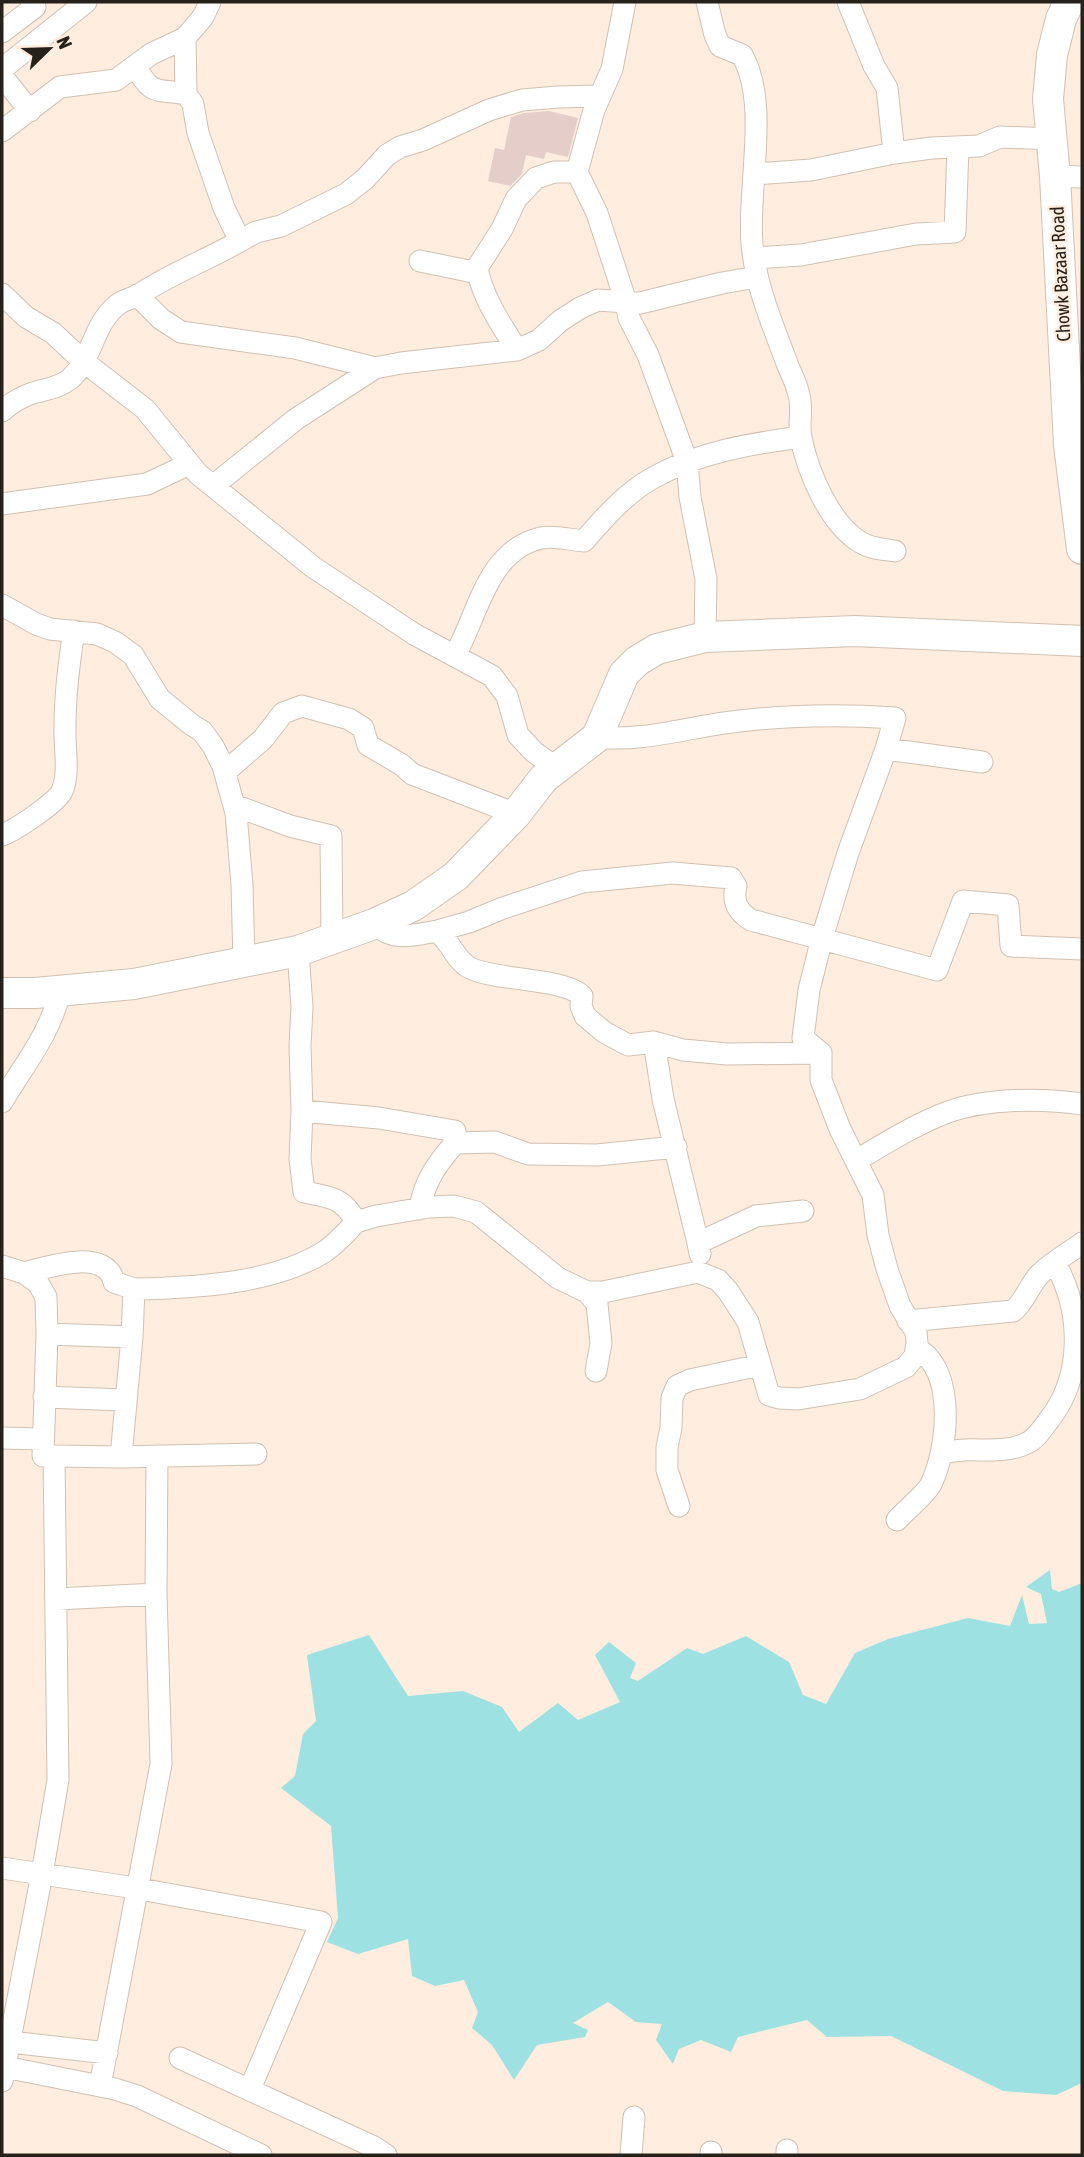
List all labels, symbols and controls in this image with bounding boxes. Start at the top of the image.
north arrow [14,14,84,84]
text: N [52,33,77,52]
street label: Chowk Bazaar Road [1045,206,1075,342]

